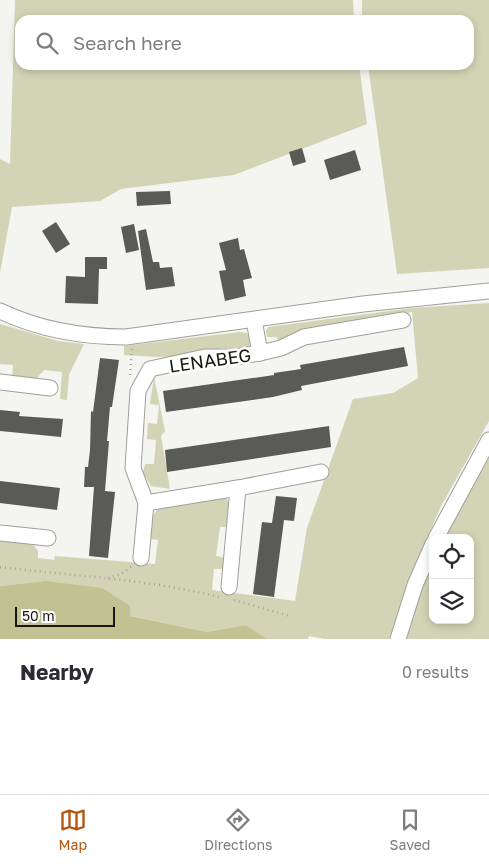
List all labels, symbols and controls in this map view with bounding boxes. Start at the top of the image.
search box [15,15,474,70]
icon: search [33,29,61,57]
text: Search here [73,31,182,54]
street label: LENABEG [168,343,252,377]
map controls [429,534,474,624]
button: locate [429,534,474,579]
button: layers [429,579,474,624]
scale bar [15,604,115,627]
text: 50 m [22,607,55,624]
text: Nearby [20,659,94,685]
text: 0 results [402,662,469,682]
tab: Map [59,806,87,853]
tab: Directions [204,806,273,853]
tab: Saved [390,806,430,853]

